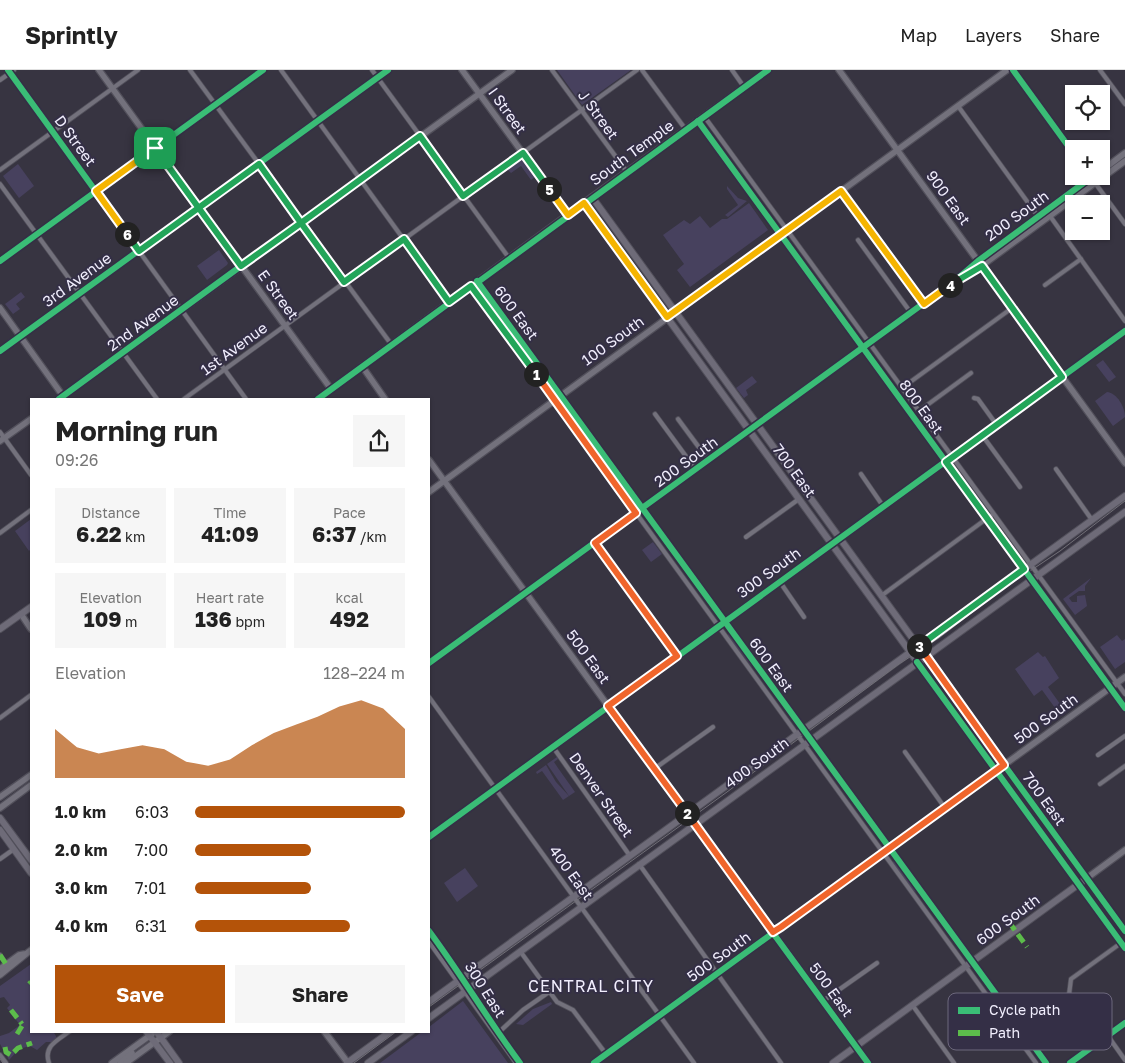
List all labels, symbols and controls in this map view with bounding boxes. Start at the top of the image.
text: Sprintly [25,20,118,49]
text: Map [900,24,937,46]
text: Layers [965,24,1022,46]
text: Share [1050,24,1100,46]
street label: I Street [485,84,531,137]
map controls [1065,85,1110,240]
button: locate [1065,85,1110,130]
street label: J Street [575,86,623,143]
street label: D Street [51,111,100,169]
street label: South Temple [586,116,677,189]
pin [134,127,176,169]
icon: arrive [141,134,169,162]
button: + [1065,140,1110,185]
street label: 900 East [923,167,975,228]
pin: 5 [536,176,562,202]
text: 5 [545,181,554,198]
street label: 200 South [981,186,1052,244]
button: − [1065,195,1110,240]
pin: 6 [114,222,140,246]
text: 6 [123,226,132,243]
street label: 3rd Avenue [39,248,114,310]
street label: E Street [255,266,303,323]
pin: 4 [938,272,962,298]
text: 4 [946,277,955,294]
street label: 600 East [491,282,543,343]
street label: 2nd Avenue [103,290,182,354]
street label: 100 South [578,312,647,369]
street label: 1st Avenue [197,318,270,378]
pin: 1 [524,362,548,386]
text: 1 [533,366,540,383]
street label: 800 East [896,376,948,437]
text: Morning run [55,414,218,447]
button: share [353,415,405,467]
street label: 200 South [650,432,721,490]
street label: 700 East [769,440,820,501]
text: 09:26 [55,450,98,470]
text: Distance [81,504,140,521]
text: Time [214,504,246,521]
text: Pace [333,504,366,521]
text: 6.22 [76,521,122,547]
text: 41:09 [201,521,259,547]
text: 6:37 [312,521,356,547]
text: km [122,528,145,545]
text: /km [356,528,387,545]
street label: 300 South [733,543,804,601]
text: Elevation [80,589,142,606]
text: Heart rate [196,589,264,606]
text: kcal [336,589,363,606]
text: 109 [84,606,122,632]
text: 136 [195,606,232,632]
text: 492 [330,606,369,632]
text: m [122,613,138,630]
text: bpm [232,613,265,630]
street label: 500 East [563,626,614,687]
street label: 600 East [746,634,798,695]
pin: 3 [906,634,932,658]
text: 3 [915,638,924,655]
text: Elevation [55,663,126,683]
text: 128–224 m [323,663,405,683]
street label: 500 South [1010,689,1081,747]
street label: 400 South [721,733,792,791]
street label: Denver Street [566,749,638,840]
street label: 700 East [1019,768,1070,829]
pin: 2 [674,800,700,826]
text: 1.0 km [55,802,106,822]
text: 6:03 [135,802,169,822]
text: 2 [683,805,692,822]
text: 2.0 km [55,840,108,860]
text: 7:00 [135,840,168,860]
street label: 400 East [546,842,598,903]
text: 3.0 km [55,878,108,898]
text: 7:01 [135,878,166,898]
street label: 600 South [972,890,1043,948]
text: 4.0 km [55,916,108,936]
text: 6:31 [135,916,167,936]
street label: 500 South [683,927,754,985]
street label: 300 East [462,958,510,1021]
street label: 500 East [806,959,857,1020]
button: Save [55,965,225,1023]
button: Share [235,965,405,1023]
district label: CENTRAL CITY [528,976,654,996]
legend [948,993,1112,1050]
text: Cycle path [989,1001,1060,1018]
text: Path [989,1024,1020,1041]

